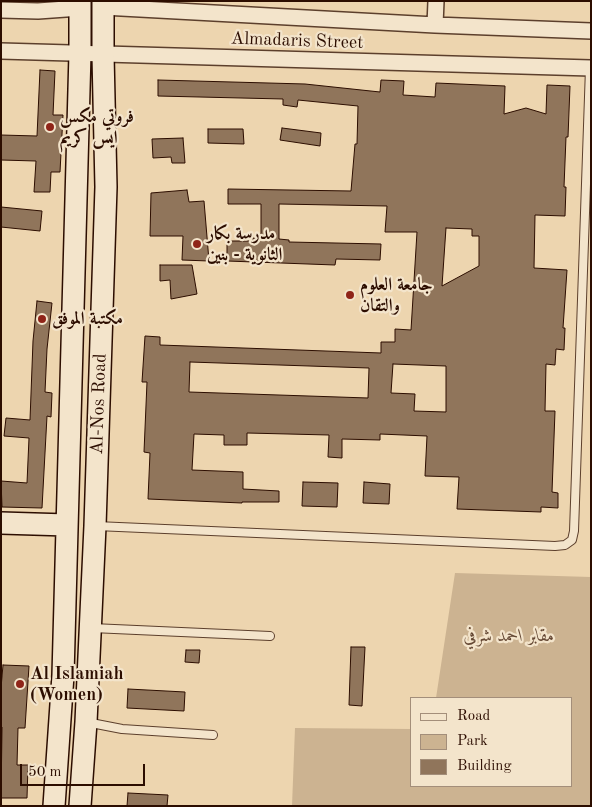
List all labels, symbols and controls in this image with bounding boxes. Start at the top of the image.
street label: Almadaris Street [230,28,364,54]
place label: فروتي مكس ايس كريم [60,106,134,148]
marker: فروتي مكس ايس كريم [44,121,56,133]
place label: مدرسة بكار الثانوية - بنين [207,223,283,266]
marker: مدرسة بكار الثانوية - بنين [191,238,203,250]
place label: جامعة العلوم والتقان [360,274,433,316]
marker: جامعة العلوم والتقان [344,289,356,301]
place label: مكتبة الموفق [52,308,123,330]
marker: مكتبة الموفق [36,313,48,325]
street label: Al-Nos Road [86,353,112,455]
park label: مقابر احمد شرفي [463,625,555,647]
place label: Al Islamiah (Women) [30,663,123,706]
marker: Al Islamiah (Women) [14,678,26,690]
legend [410,697,572,787]
text: Road [457,709,490,724]
text: Park [457,734,488,749]
scale bar [22,754,148,786]
text: Building [457,759,512,774]
text: 50 m [28,765,62,780]

